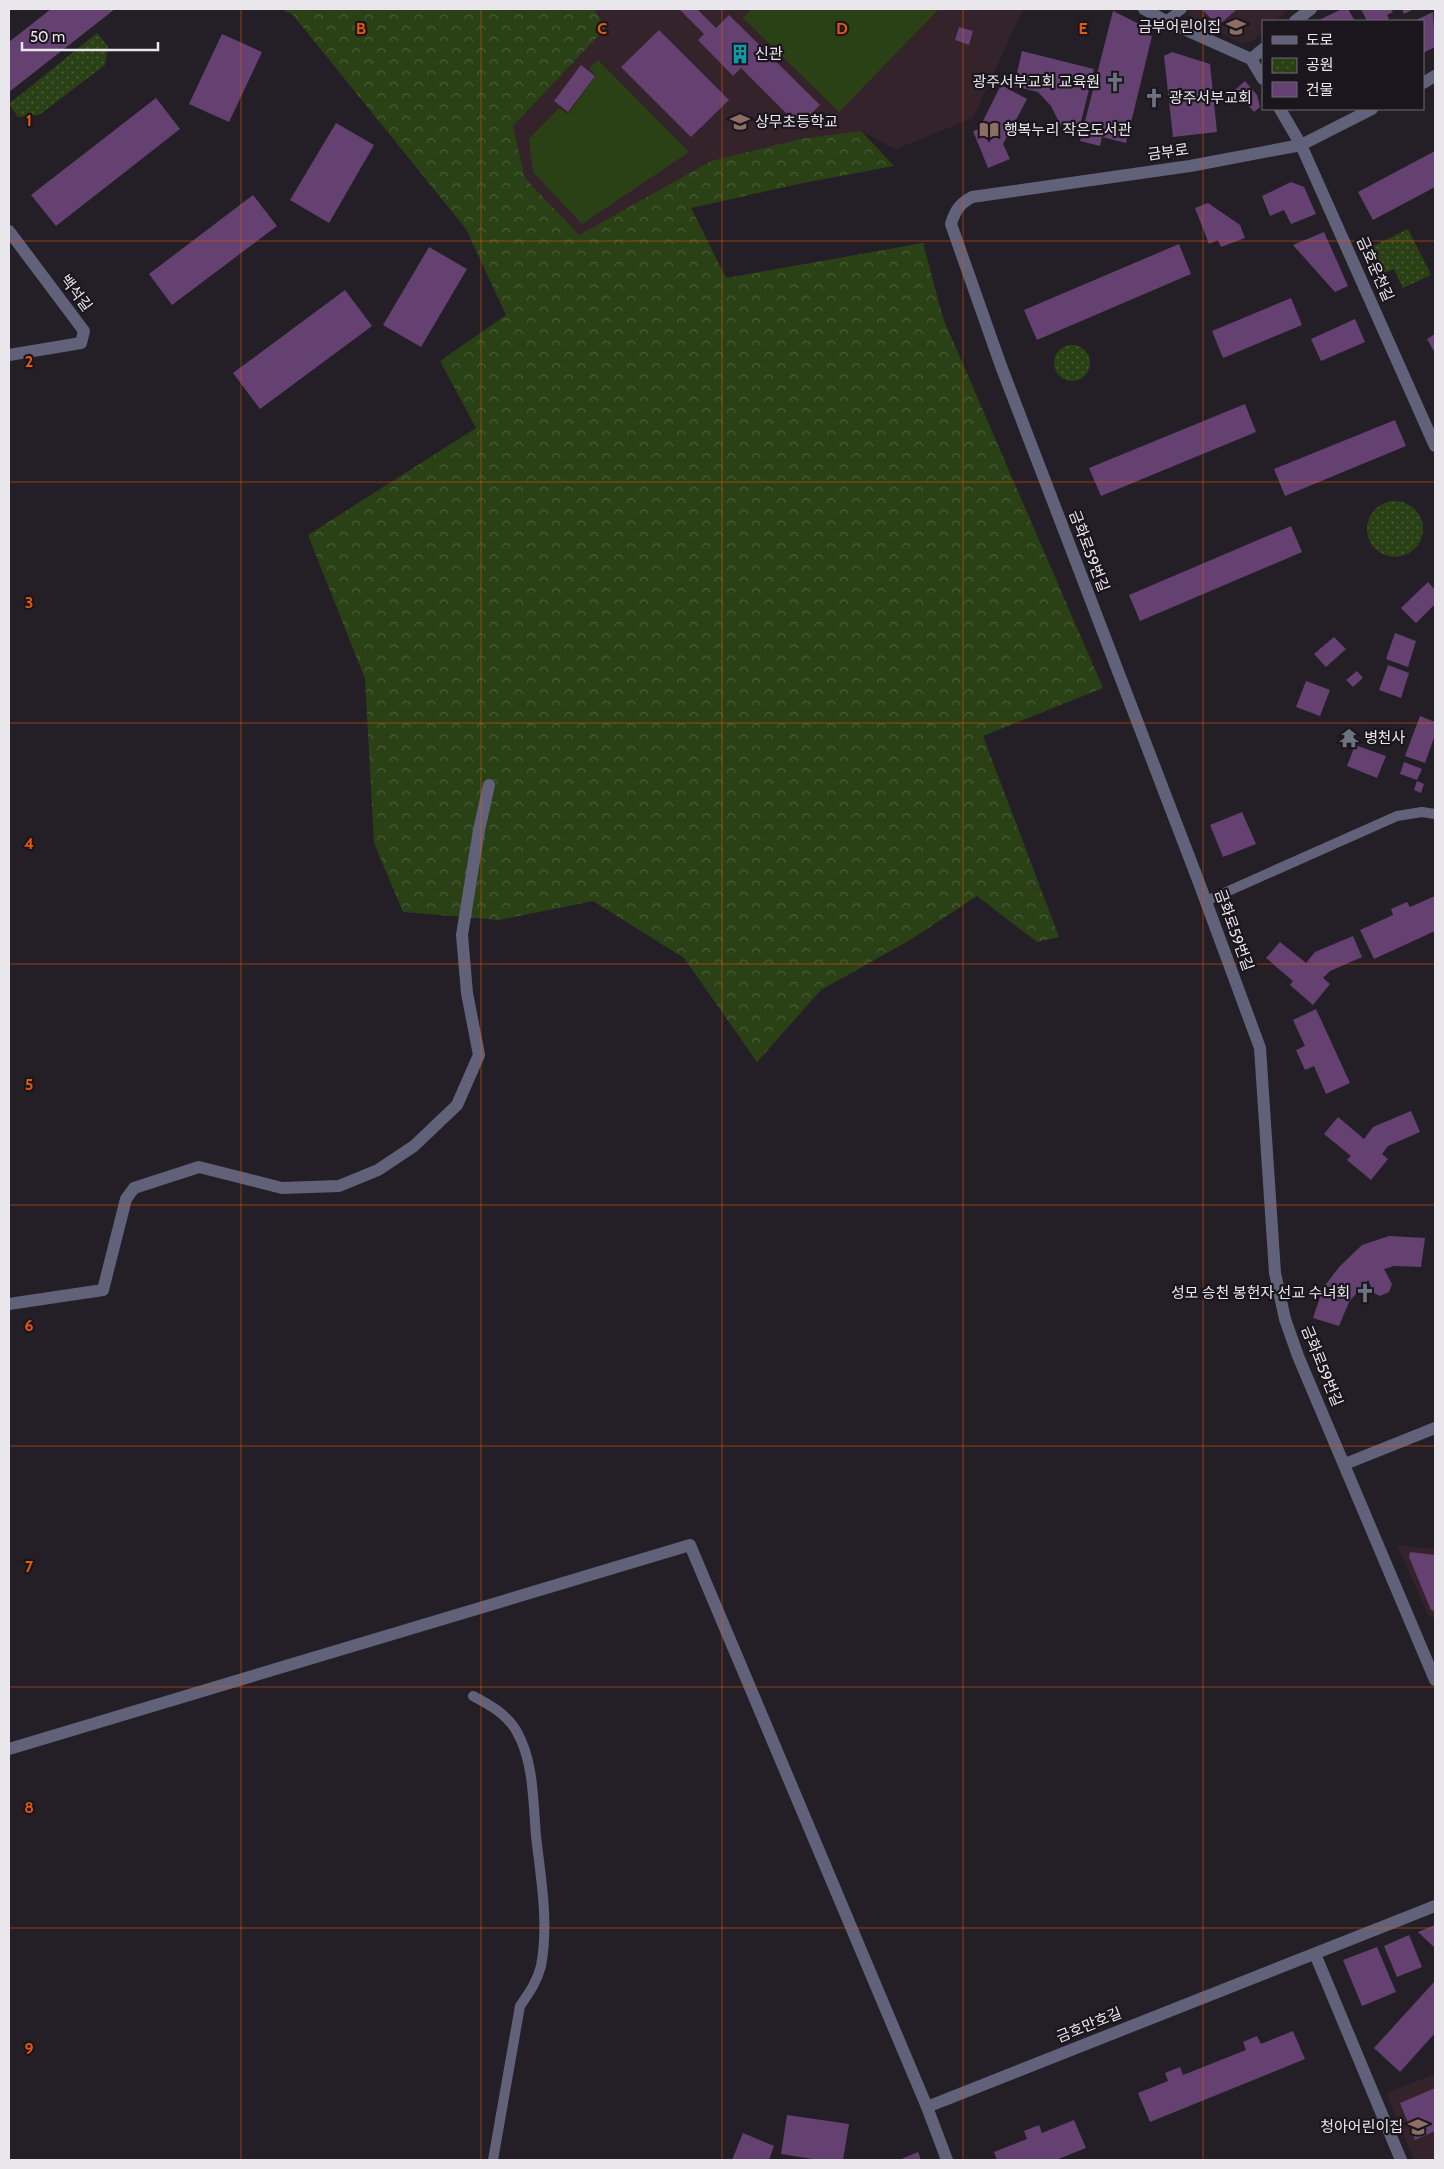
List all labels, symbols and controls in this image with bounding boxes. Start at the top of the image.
school or university icon: 금부어린이집 [1225,16,1247,38]
place label: 금부어린이집 [1138,18,1221,36]
text: B [356,19,366,38]
text: C [597,19,607,38]
text: D [836,19,848,38]
text: E [1078,19,1088,38]
scale bar [22,20,159,52]
legend [1262,20,1424,110]
text: 50 m [30,28,65,46]
text: 도로 [1306,31,1334,49]
building icon: 신관 [729,43,751,65]
place label: 신관 [755,45,783,63]
text: 공원 [1306,56,1334,74]
church icon: 광주서부교회 교육원 [1104,71,1126,93]
place label: 광주서부교회 교육원 [972,73,1100,91]
text: 건물 [1306,81,1334,99]
church icon: 광주서부교회 [1143,87,1165,109]
place label: 광주서부교회 [1169,89,1252,107]
text: 1 [26,111,32,130]
school or university icon: 상무초등학교 [729,111,751,133]
place label: 상무초등학교 [755,113,838,131]
library icon: 행복누리 작은도서관 [978,119,1000,141]
place label: 행복누리 작은도서관 [1004,121,1132,139]
street label: 금부로 [1146,140,1190,164]
street label: 금호운천길 [1353,234,1397,304]
street label: 백석길 [56,271,96,315]
text: 2 [25,352,33,371]
street label: 금화로59번길 [1065,508,1113,594]
text: 3 [25,593,33,612]
temple icon: 병천사 [1338,727,1360,749]
place label: 병천사 [1364,729,1406,747]
text: 4 [24,834,34,853]
street label: 금화로59번길 [1211,887,1257,973]
text: 5 [25,1075,33,1094]
church icon: 성모 승천 봉헌자 선교 수녀회 [1354,1282,1376,1304]
place label: 성모 승천 봉헌자 선교 수녀회 [1171,1284,1350,1302]
text: 6 [25,1316,34,1335]
street label: 금화로59번길 [1298,1323,1346,1409]
text: 7 [25,1557,34,1576]
text: 8 [24,1798,34,1817]
street label: 금호만호길 [1054,2004,1124,2046]
text: 9 [25,2039,34,2058]
school or university icon: 청아어린이집 [1407,2116,1429,2138]
place label: 청아어린이집 [1320,2118,1403,2136]

